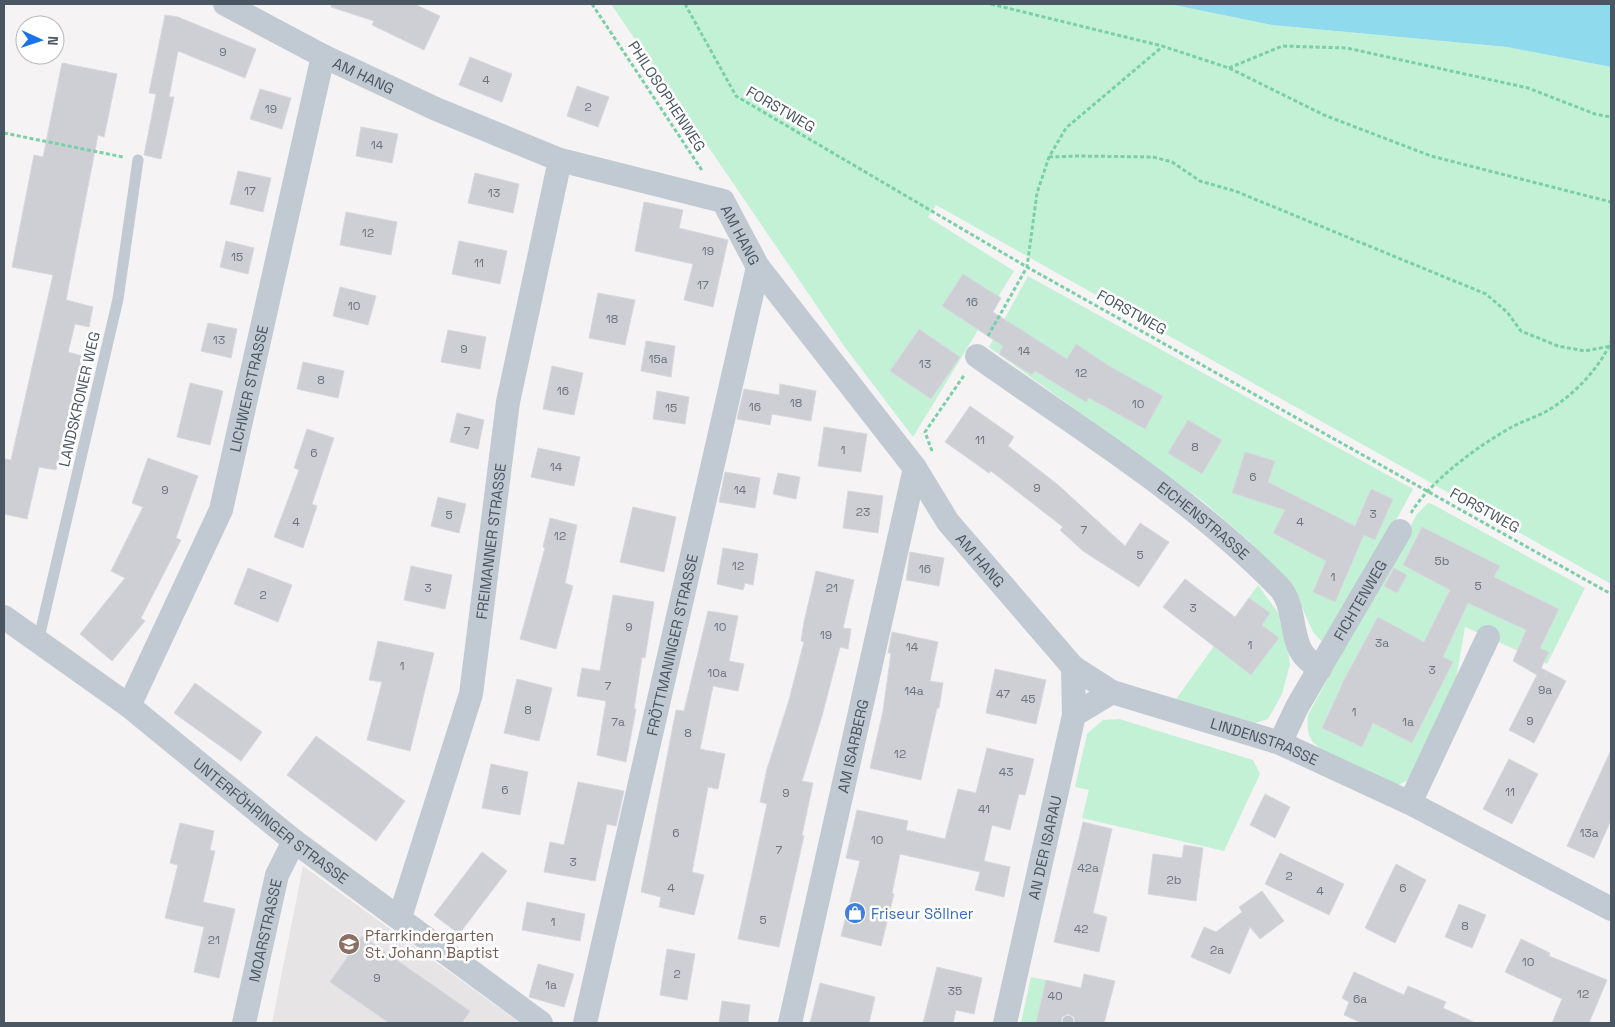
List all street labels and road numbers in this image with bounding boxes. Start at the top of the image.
street label: PHILOSOPHENWEG [624,37,710,155]
street label: AM HANG [330,53,397,98]
street label: FORSTWEG [743,82,819,136]
street label: AM HANG [717,201,765,268]
street label: FORSTWEG [1094,285,1170,339]
street label: LICHWER STRASSE [225,323,272,454]
street label: LANDSKRONER WEG [54,329,104,469]
street label: FREIMANNER STRASSE [471,462,510,620]
street label: EICHENSTRASSE [1154,477,1254,563]
street label: FORSTWEG [1447,483,1523,537]
street label: AM HANG [952,529,1009,591]
street label: FRÖTTMANINGER STRASSE [642,552,702,737]
street label: FICHTENWEG [1329,556,1391,643]
street label: AM ISARBERG [833,697,872,795]
street label: LINDENSTRASSE [1208,713,1322,769]
street label: UNTERFÖHRINGER STRASSE [190,753,353,888]
street label: AN DER ISARAU [1023,794,1065,901]
street label: MOARSTRASSE [244,877,285,984]

